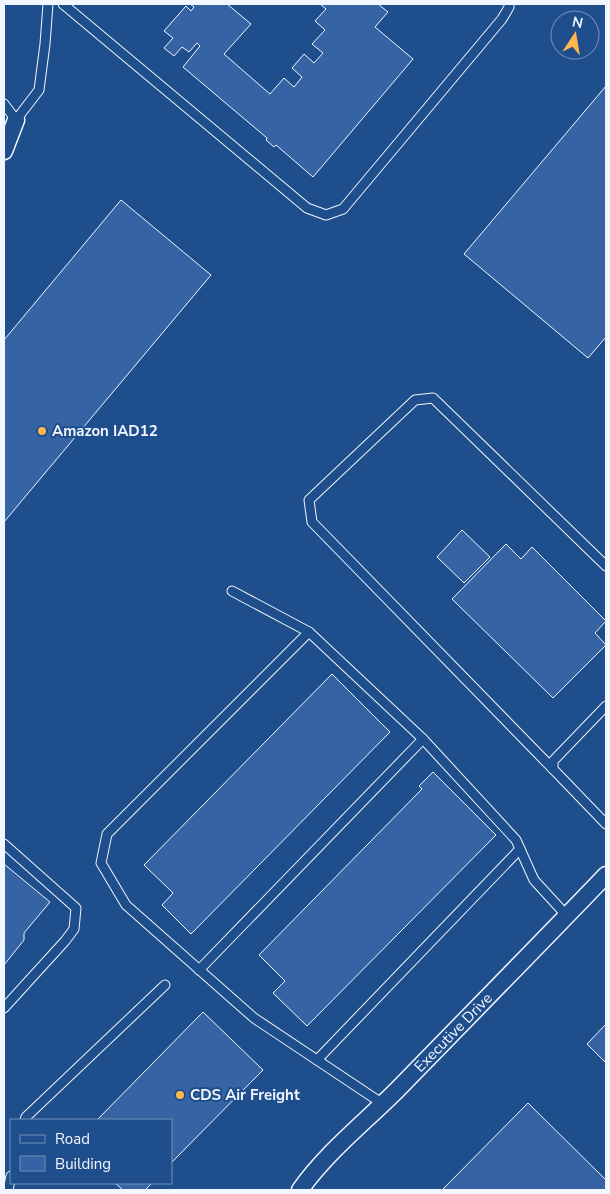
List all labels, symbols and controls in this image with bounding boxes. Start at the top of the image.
north arrow [550,10,600,60]
text: N [570,12,585,33]
place label: Amazon IAD12 [52,421,158,441]
marker: Amazon IAD12 [36,425,48,437]
street label: Executive Drive [410,988,497,1076]
place label: CDS Air Freight [190,1085,300,1105]
marker: CDS Air Freight [174,1089,186,1101]
legend [10,1119,172,1184]
text: Road [55,1129,90,1149]
text: Building [55,1154,111,1174]

